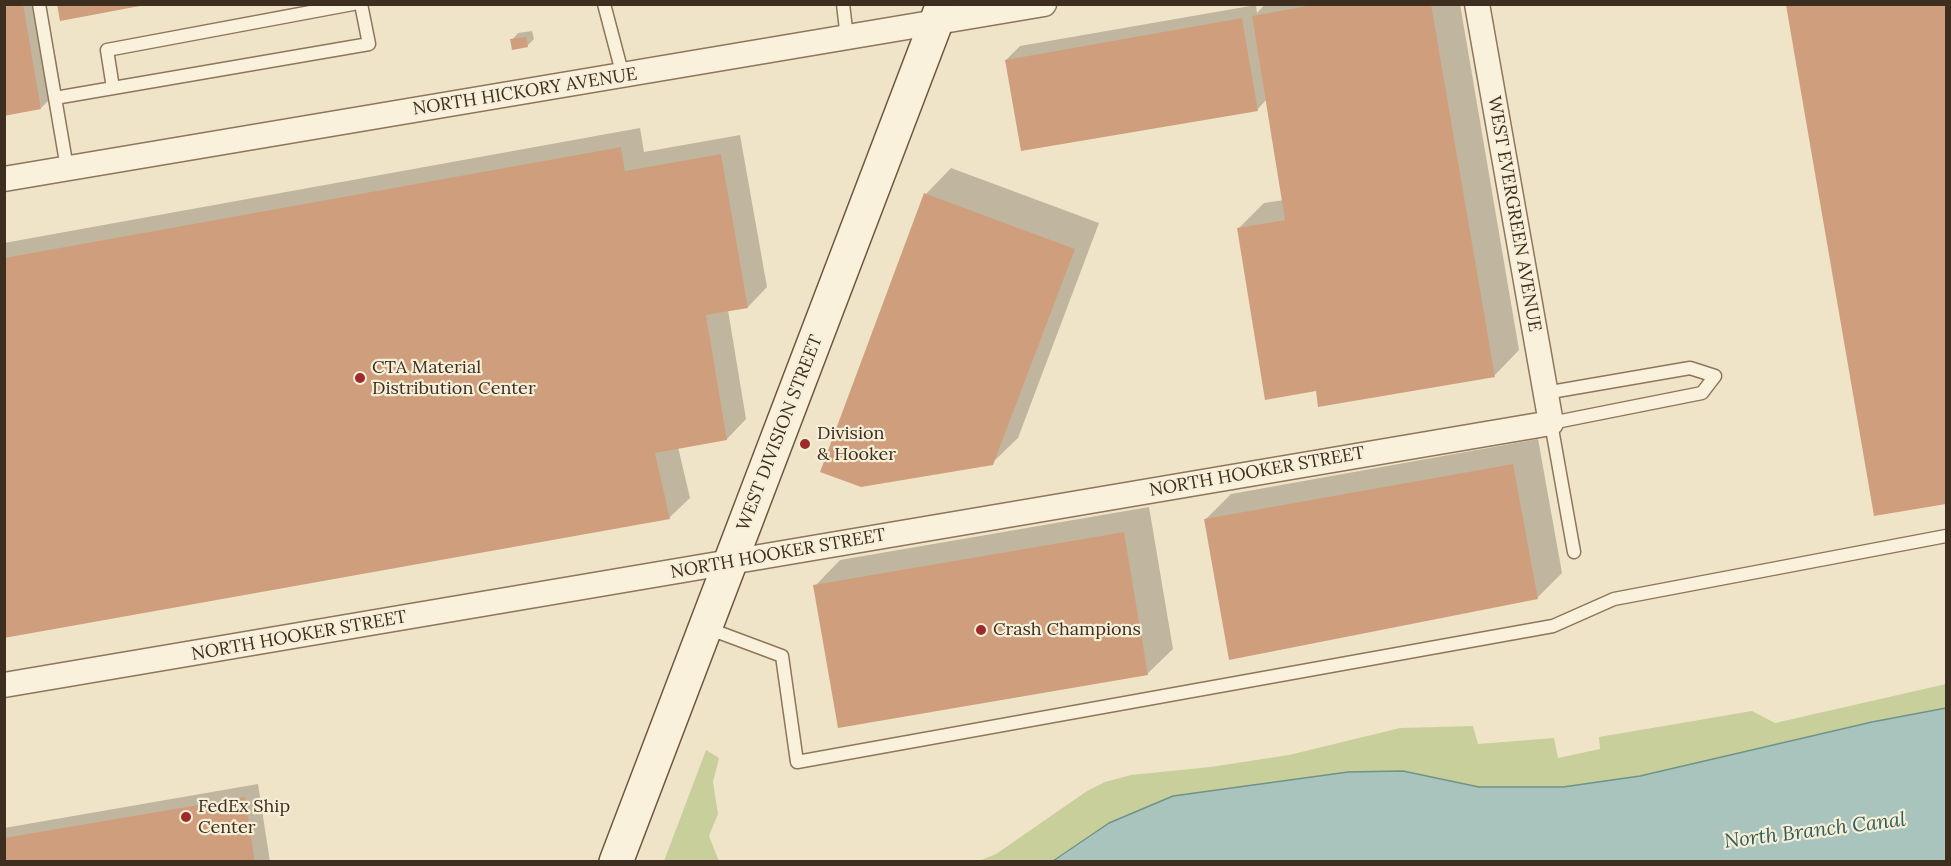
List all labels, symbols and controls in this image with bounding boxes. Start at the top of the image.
street label: NORTH HICKORY AVENUE [411,64,639,120]
street label: WEST EVERGREEN AVENUE [1483,95,1545,333]
street label: WEST DIVISION STREET [733,332,827,534]
place label: CTA Material Distribution Center [372,357,536,400]
marker: CTA Material Distribution Center [353,371,367,385]
place label: Division & Hooker [817,423,896,466]
marker: Division & Hooker [798,437,812,451]
street label: NORTH HOOKER STREET [1148,442,1366,502]
street label: NORTH HOOKER STREET [669,524,887,584]
street label: NORTH HOOKER STREET [190,606,408,666]
place label: Crash Champions [993,619,1141,641]
marker: Crash Champions [974,623,988,637]
place label: FedEx Ship Center [198,796,290,838]
water label: North Branch Canal [1723,808,1907,854]
marker: FedEx Ship Center [179,810,193,824]

